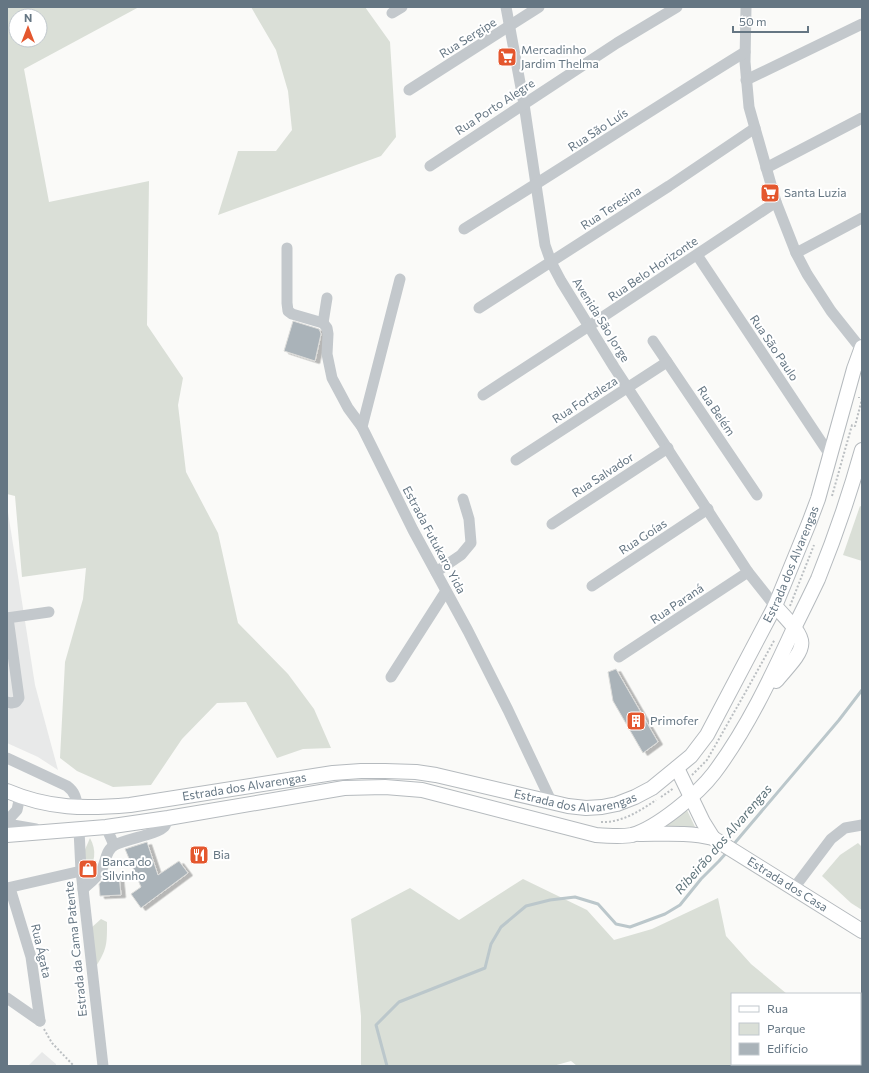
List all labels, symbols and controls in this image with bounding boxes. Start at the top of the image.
north arrow [8,8,48,48]
scale bar [733,8,808,34]
text: N [24,11,32,24]
street label: Rua Sergipe [436,14,499,60]
text: 50 m [739,14,767,28]
place label: Mercadinho Jardim Thelma [521,42,599,71]
supermarket icon: Mercadinho Jardim Thelma [496,46,518,68]
street label: Rua Porto Alegre [452,75,537,137]
street label: Rua São Luís [565,105,630,154]
supermarket icon: Santa Luzia [759,182,781,204]
street label: Rua Teresina [578,183,643,232]
place label: Santa Luzia [784,185,847,199]
street label: Rua Belo Horizonte [605,233,700,303]
street label: Avenida São Jorge [570,275,633,365]
street label: Rua São Paulo [748,312,802,383]
street label: Rua Fortaleza [549,373,620,425]
street label: Rua Belém [695,383,739,438]
street label: Rua Salvador [569,449,636,499]
street label: Estrada Futukaro Yida [401,483,469,596]
street label: Estrada dos Alvarengas [760,504,821,625]
street label: Rua Goías [616,516,669,557]
street label: Rua Paraná [647,580,706,626]
building icon: Primofer [625,710,647,732]
place label: Primofer [650,713,699,727]
street label: Estrada dos Alvarengas [181,769,307,803]
water label: Ribeirão dos Alvarengas [671,781,775,897]
street label: Estrada dos Alvarengas [513,786,638,814]
restaurant icon: Bia [188,844,210,866]
place label: Bia [213,847,230,861]
street label: Estrada dos Casa [745,853,831,914]
place label: Banca do Silvinho [102,854,152,882]
shop icon: Banca do Silvinho [77,858,99,880]
street label: Estrada da Cama Patente [61,881,89,1017]
street label: Rua Ágata [29,922,55,979]
legend [731,993,861,1065]
text: Rua [767,1001,788,1015]
text: Parque [767,1021,805,1035]
text: Edifício [767,1041,808,1055]

